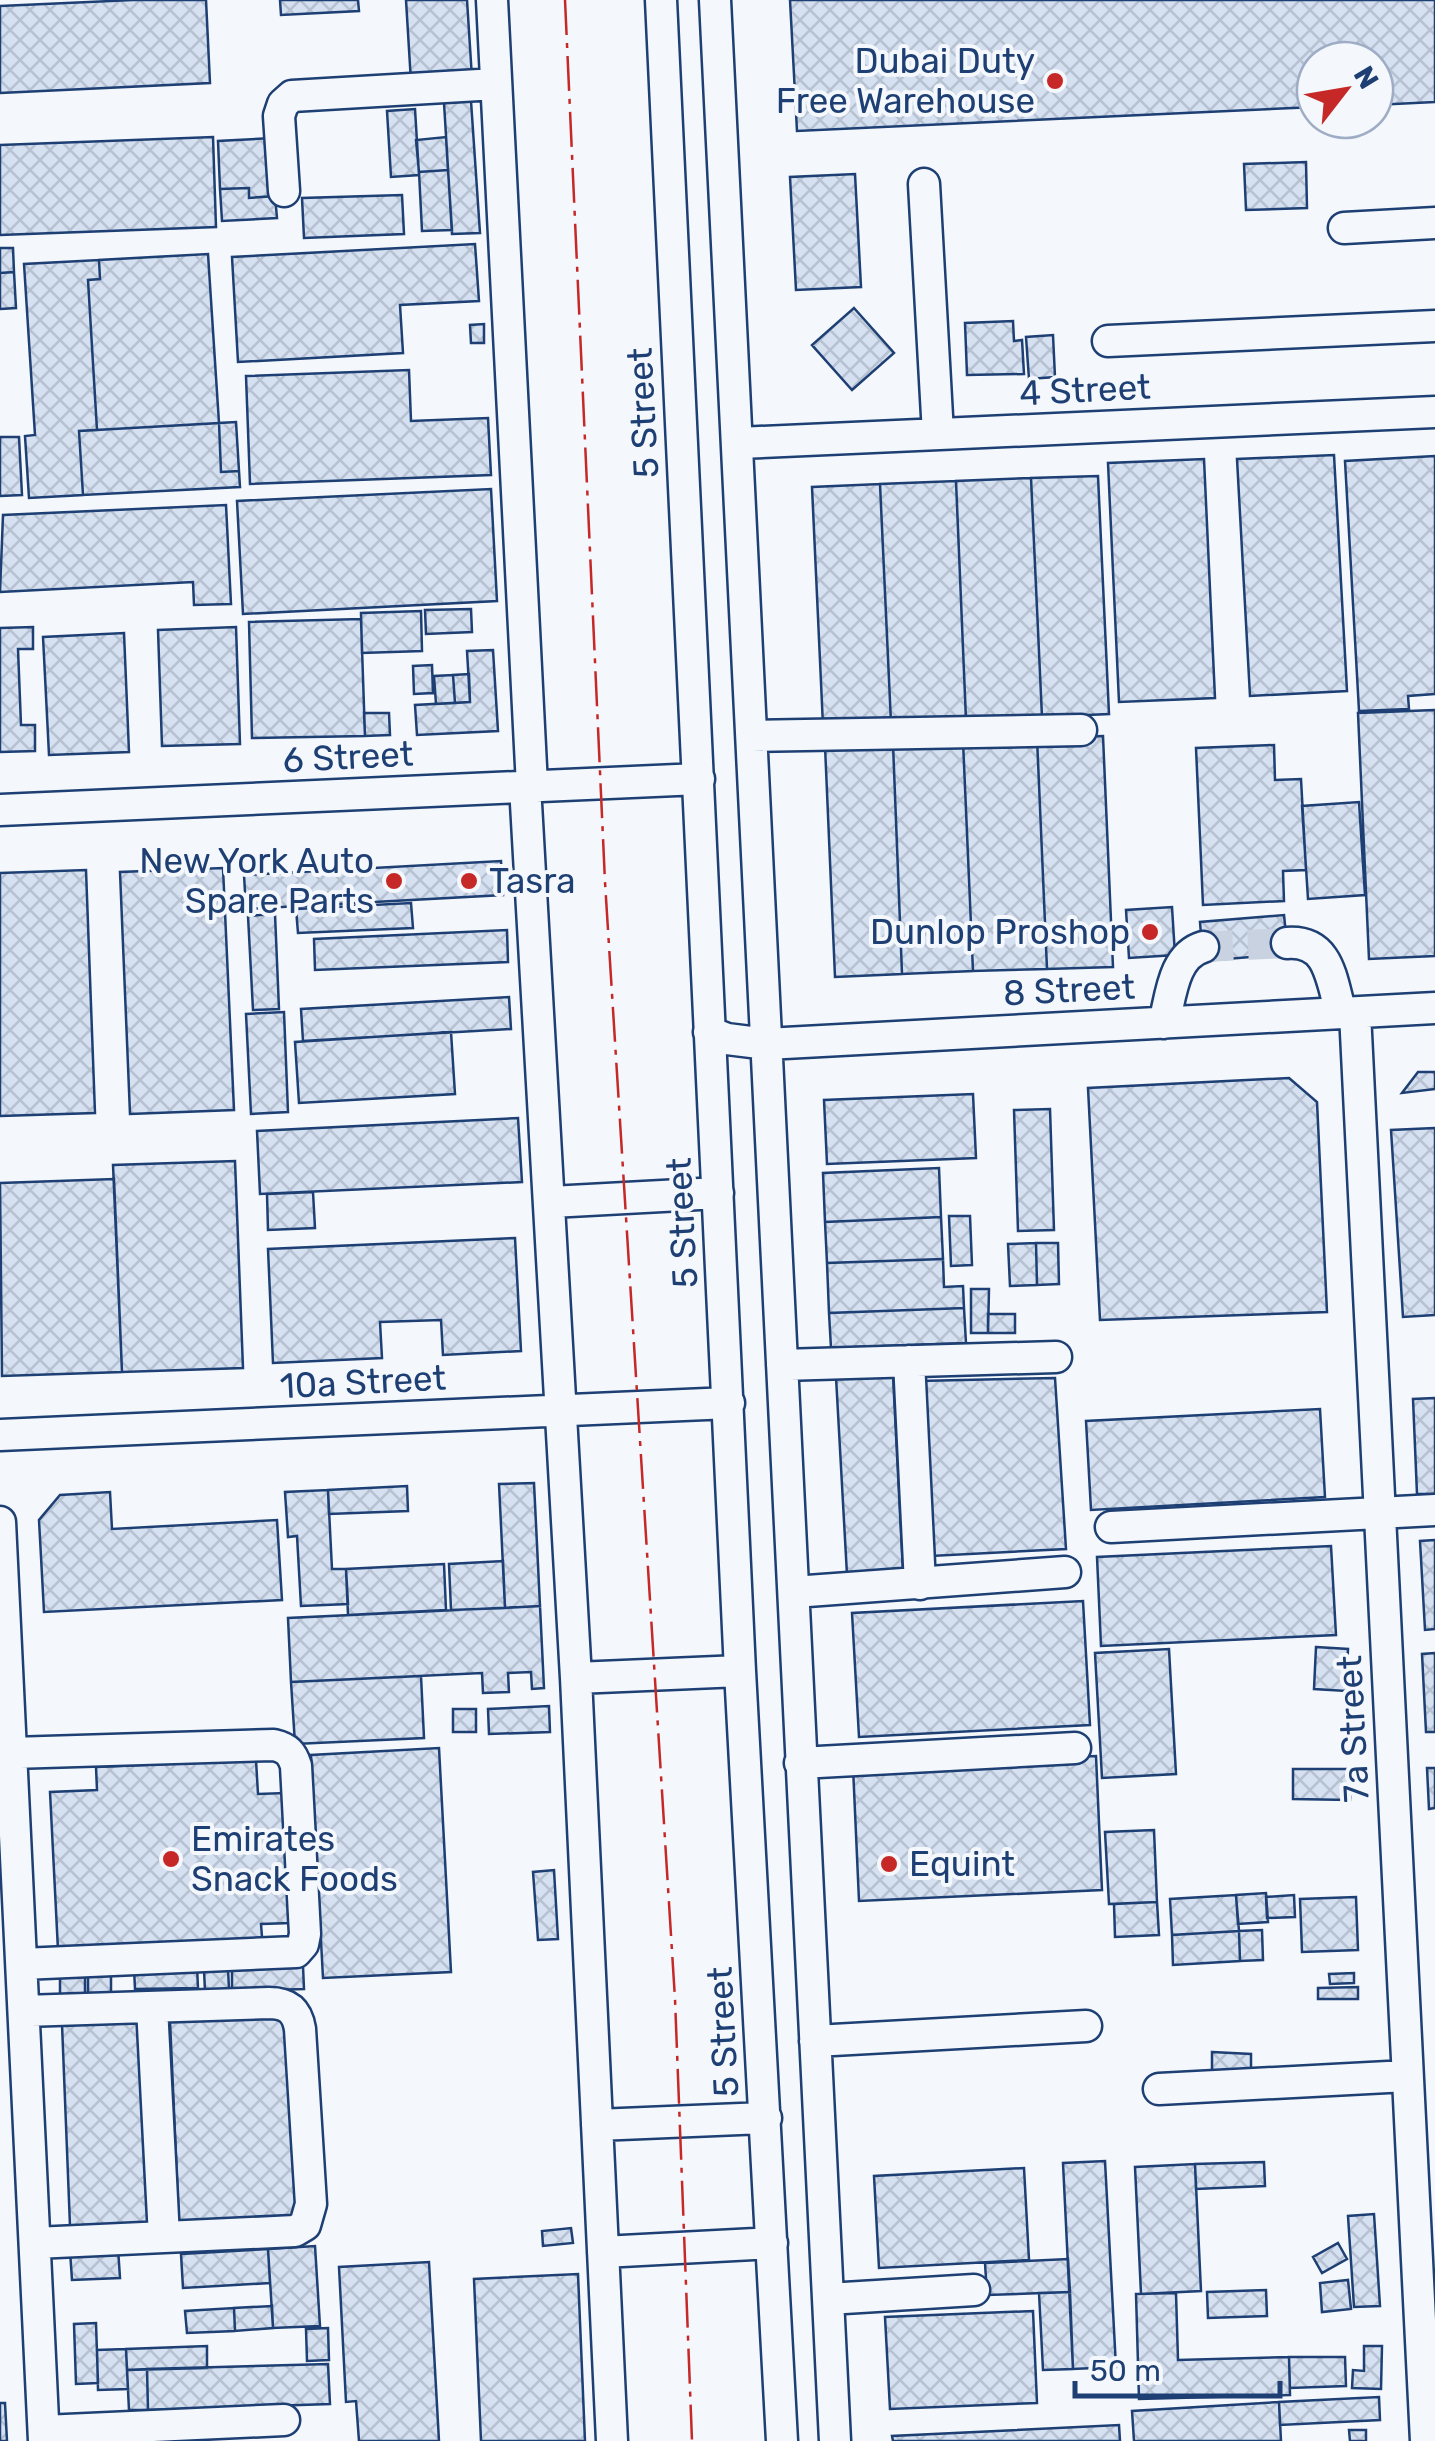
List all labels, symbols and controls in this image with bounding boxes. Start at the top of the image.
place label: Dubai Duty Free Warehouse [776,40,1035,122]
north arrow [1295,40,1395,140]
text: N [1347,60,1385,95]
marker: Dubai Duty Free Warehouse [1044,70,1066,92]
street label: 5 Street [619,347,667,479]
street label: 4 Street [1018,366,1152,414]
street label: 6 Street [282,733,414,781]
place label: New York Auto Spare Parts [139,840,374,922]
place label: Tasra [489,860,576,902]
marker: New York Auto Spare Parts [383,870,405,892]
marker: Tasra [458,870,480,892]
place label: Dunlop Proshop [870,911,1130,953]
marker: Dunlop Proshop [1139,921,1161,943]
street label: 8 Street [1002,966,1136,1014]
street label: 5 Street [658,1157,706,1289]
street label: 10a Street [279,1357,447,1407]
street label: 7a Street [1328,1654,1378,1804]
place label: Emirates Snack Foods [191,1818,398,1900]
place label: Equint [909,1843,1015,1885]
marker: Emirates Snack Foods [160,1848,182,1870]
marker: Equint [878,1853,900,1875]
street label: 5 Street [699,1966,747,2098]
scale bar [1075,2336,1280,2398]
text: 50 m [1090,2353,1161,2389]

